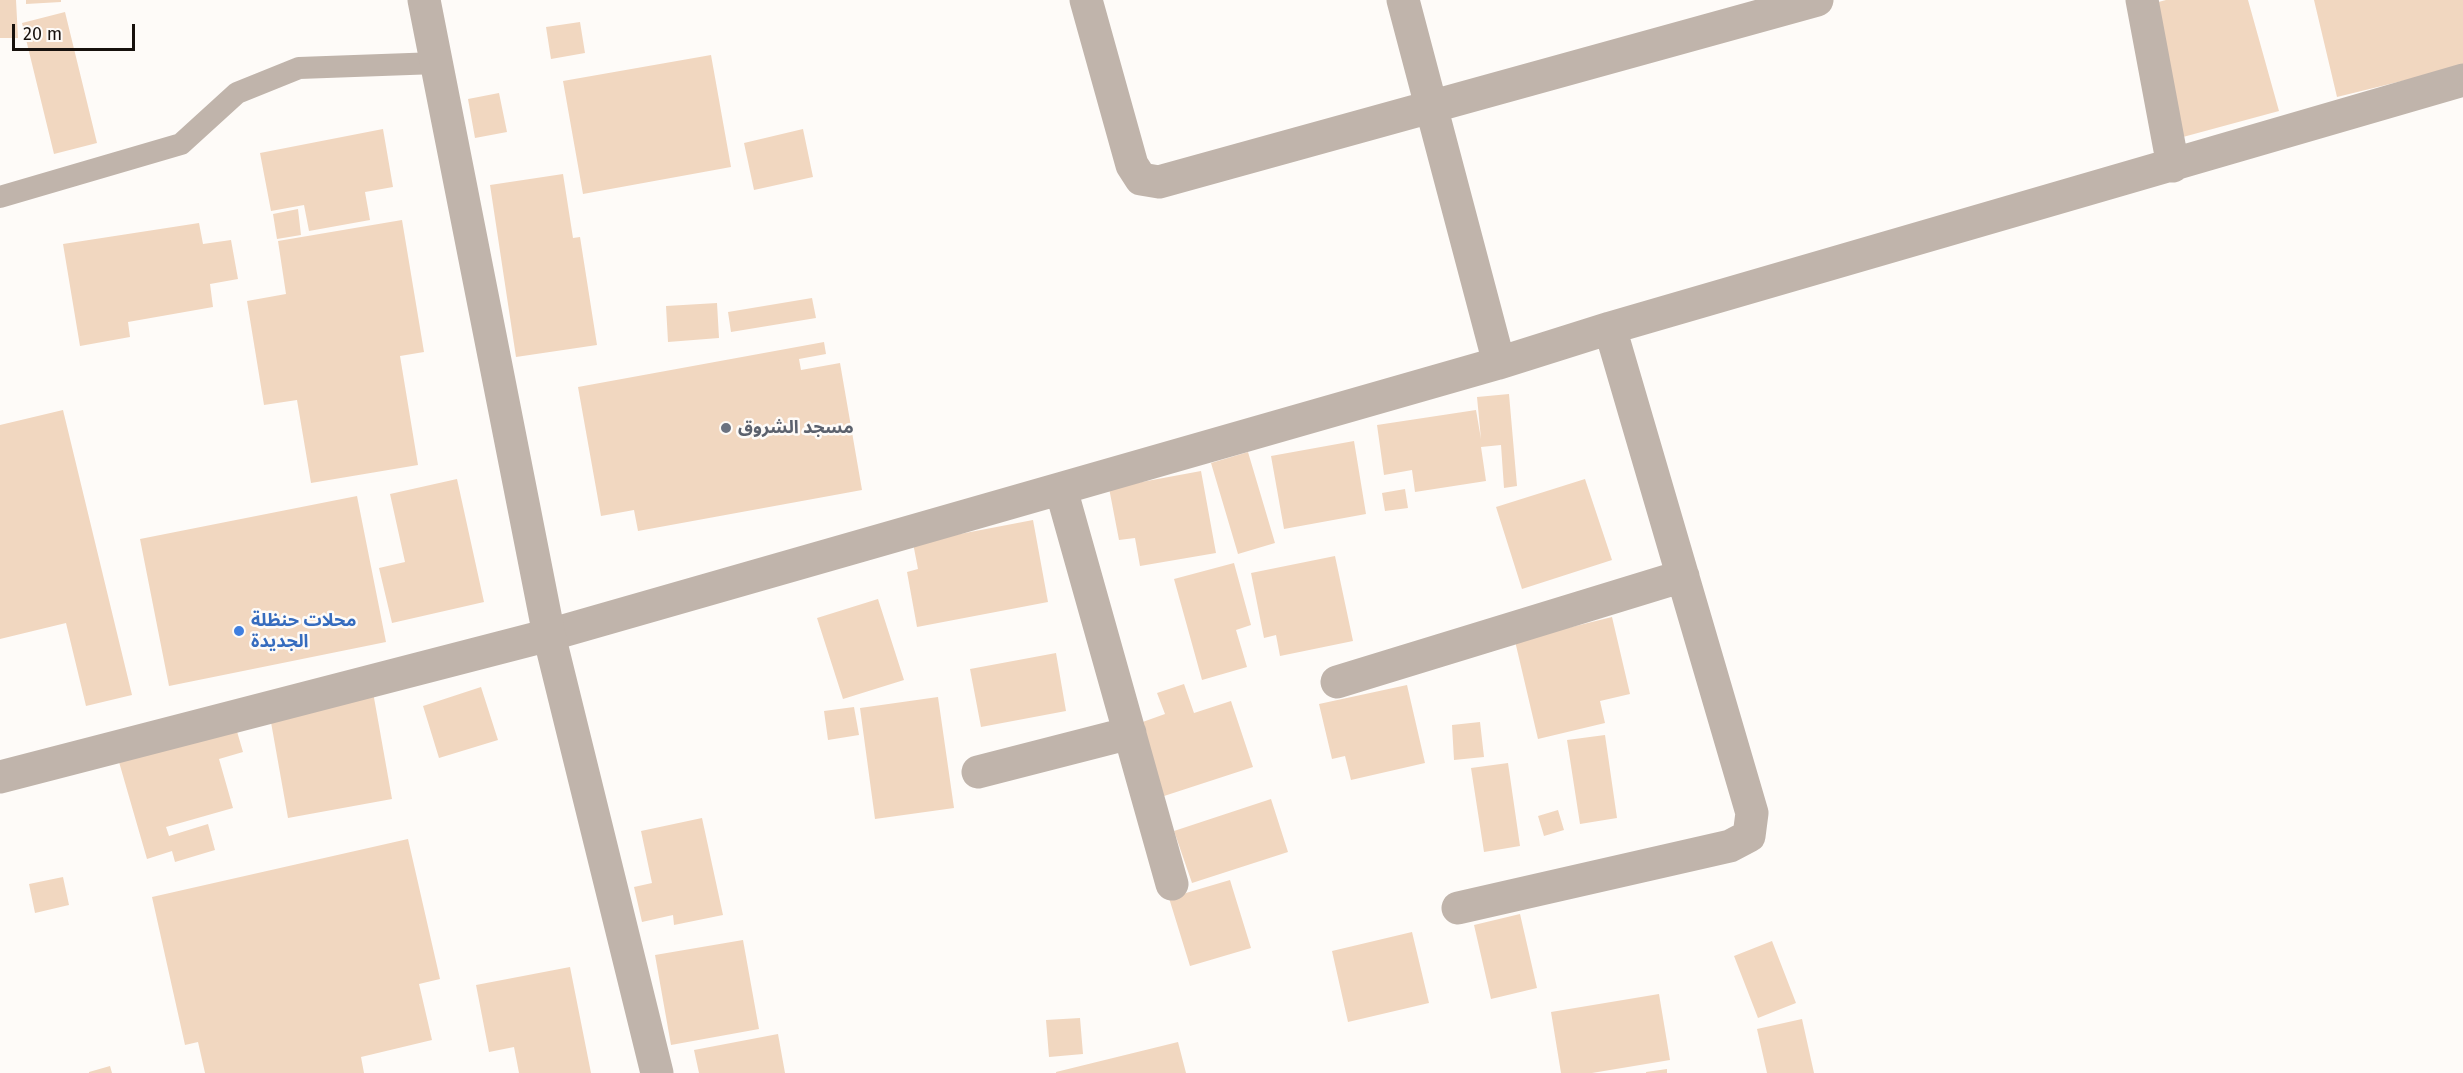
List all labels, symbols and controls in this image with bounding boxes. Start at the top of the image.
scale bar [15,12,138,50]
text: 20 m [23,23,62,45]
place label: مسجد الشروق [738,417,854,439]
marker: مسجد الشروق [719,421,733,435]
place label: محلات حنظلة الجديدة [251,610,356,652]
marker: محلات حنظلة الجديدة [232,624,246,638]

